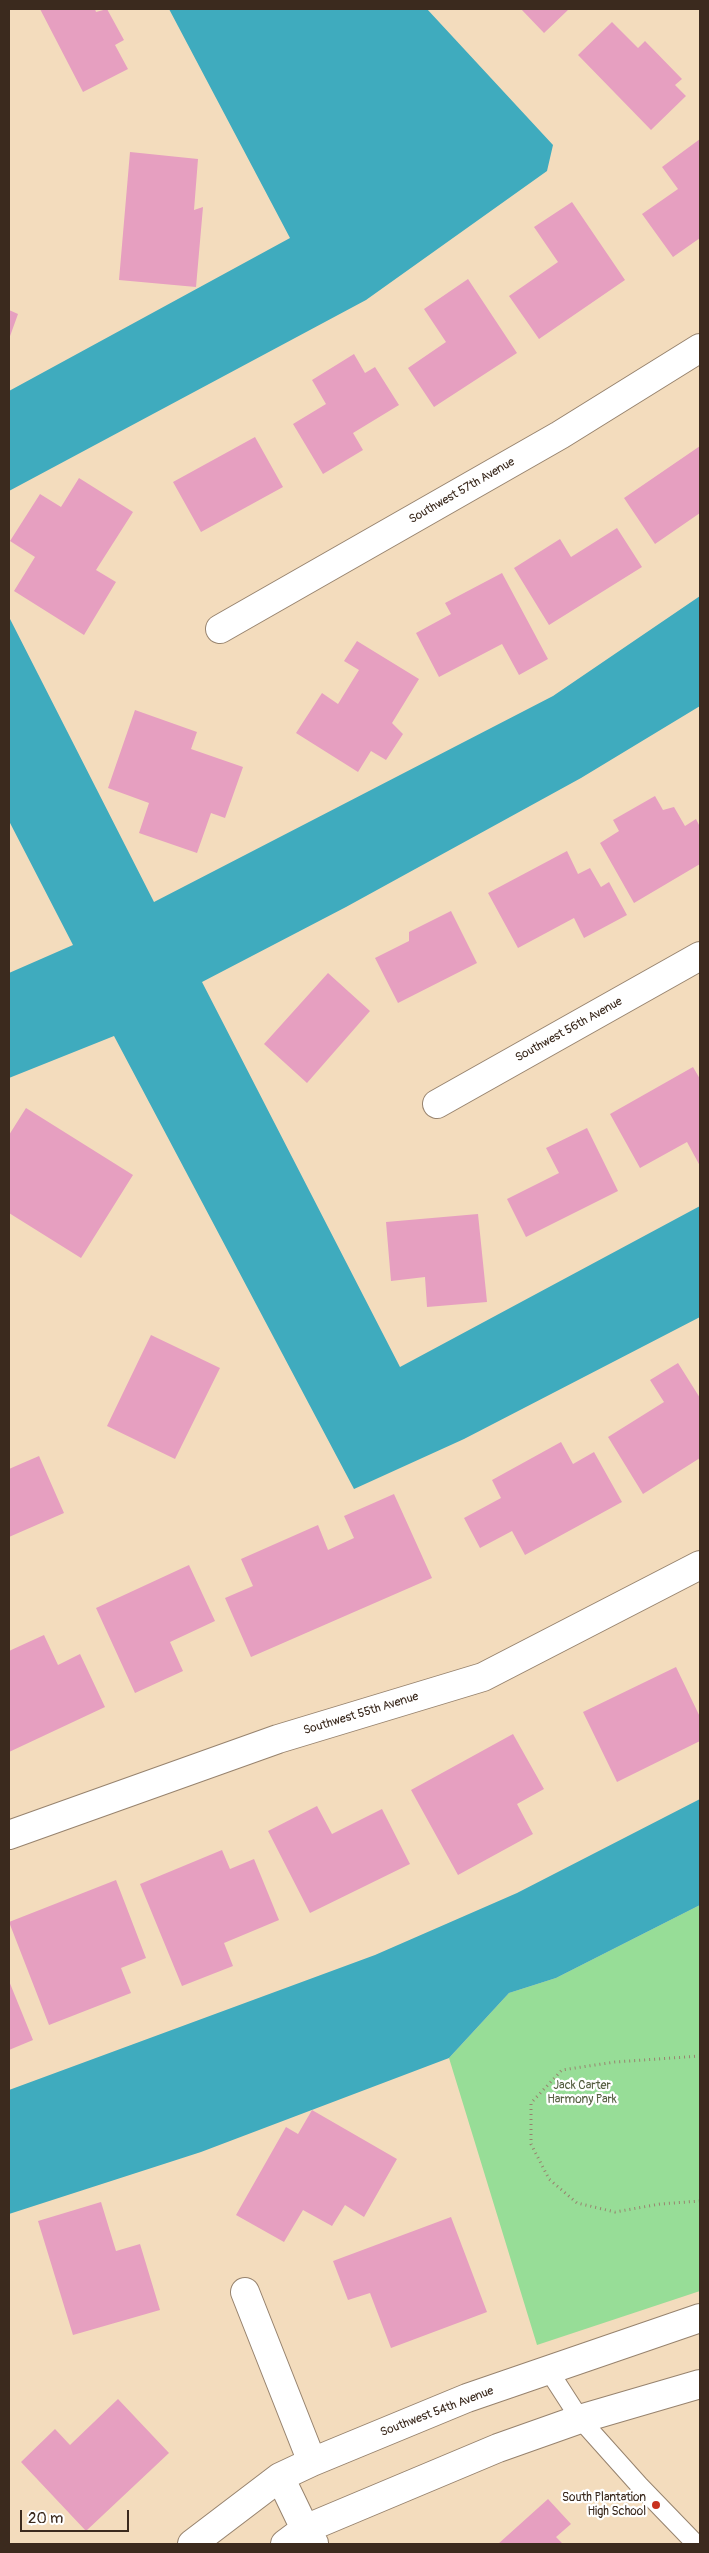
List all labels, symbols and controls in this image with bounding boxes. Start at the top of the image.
street label: Southwest 57th Avenue [407,455,517,527]
street label: Southwest 56th Avenue [513,995,625,1065]
street label: Southwest 55th Avenue [302,1690,420,1738]
park label: Jack Carter Harmony Park [547,2079,617,2107]
street label: Southwest 54th Avenue [378,2384,496,2440]
place label: South Plantation High School [562,2491,646,2519]
marker: South Plantation High School [650,2499,662,2511]
scale bar [22,2500,131,2532]
text: 20 m [28,2509,63,2528]

